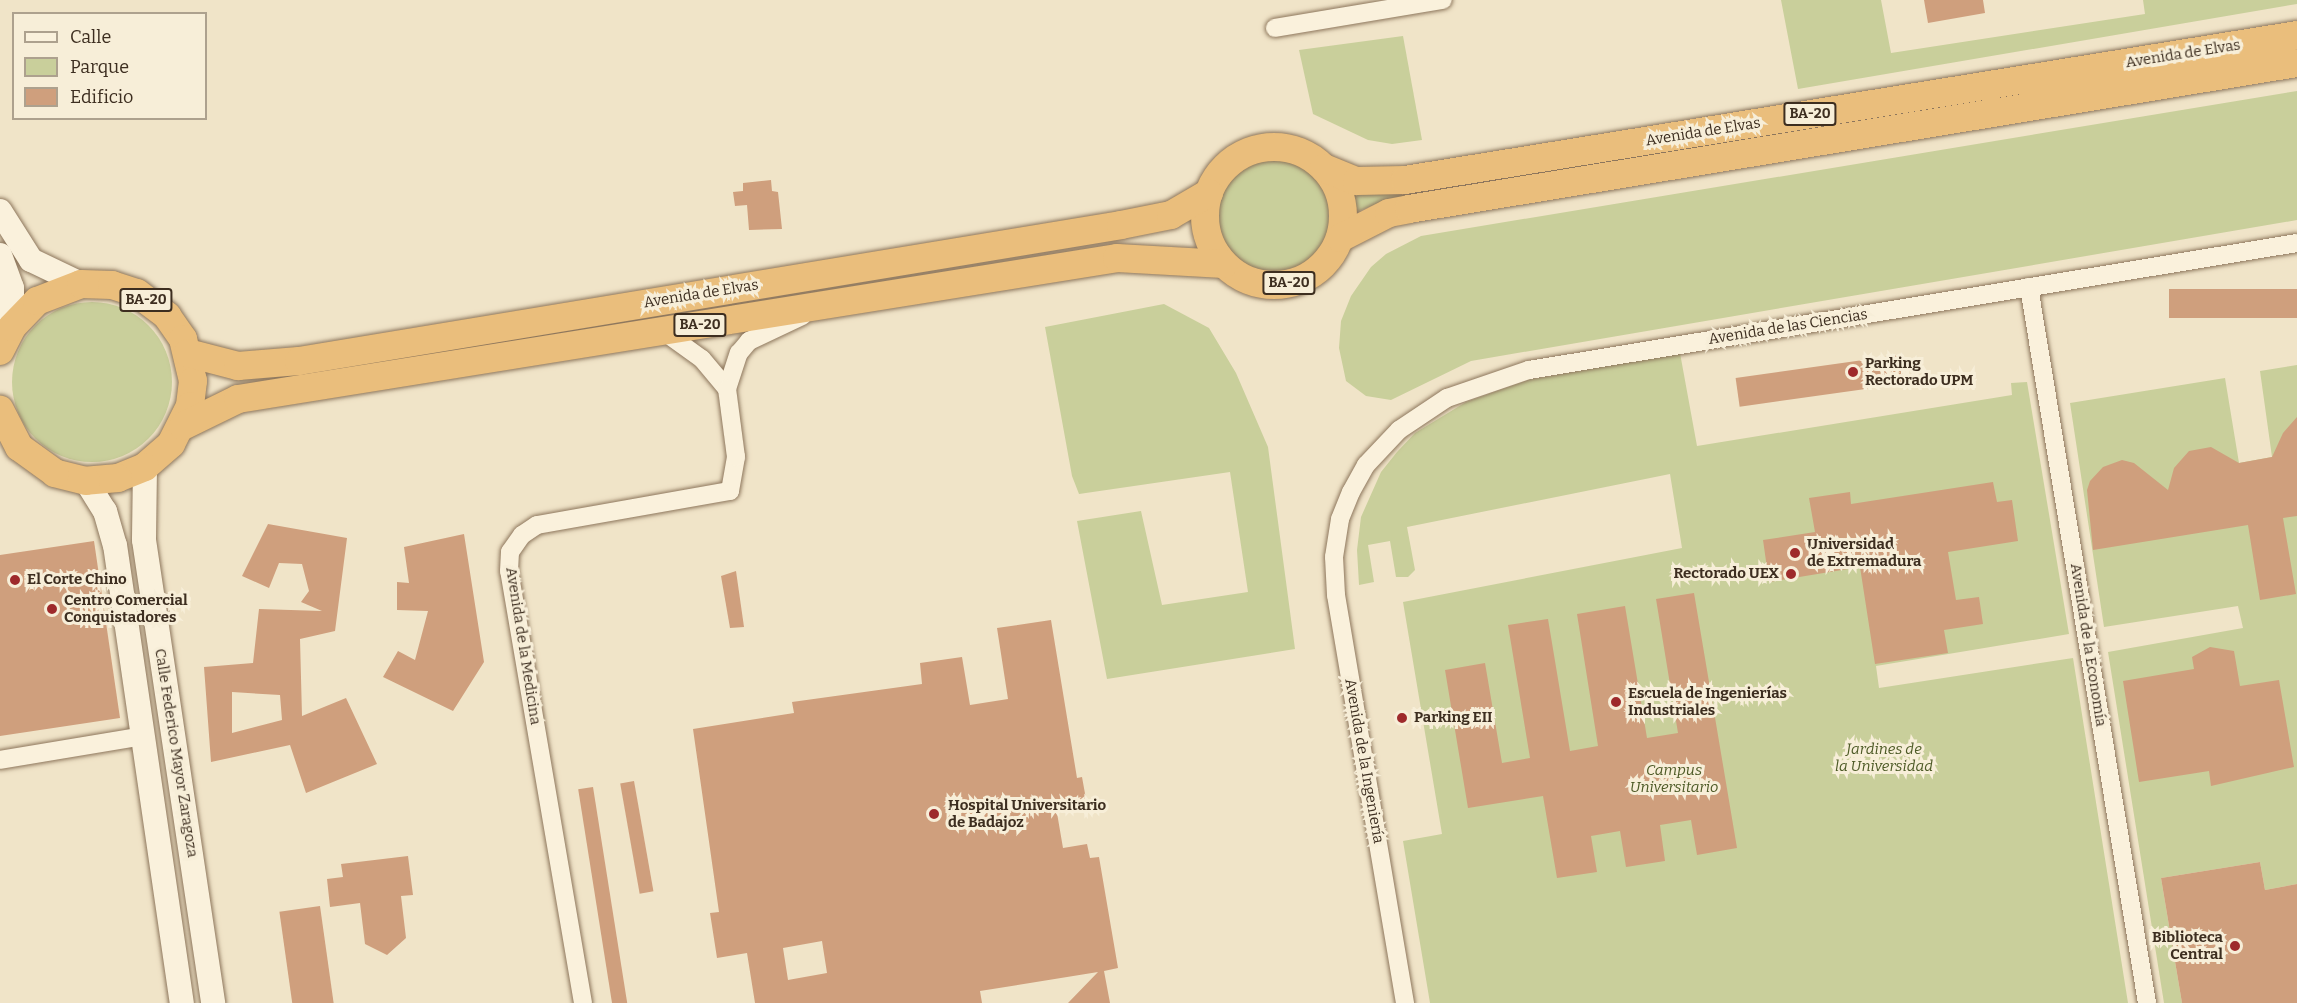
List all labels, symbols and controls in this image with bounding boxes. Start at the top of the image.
legend [12,12,207,120]
text: Calle [70,26,111,48]
street label: Avenida de Elvas [2124,36,2242,72]
text: Parque [70,56,129,78]
text: Edificio [70,86,133,108]
road number: BA-20 [1783,103,1837,125]
street label: Avenida de Elvas [1644,114,1762,150]
road number: BA-20 [1262,272,1316,294]
street label: Avenida de Elvas [642,276,760,312]
road number: BA-20 [119,289,173,311]
street label: Avenida de las Ciencias [1707,306,1869,348]
road number: BA-20 [673,314,727,336]
place label: Parking Rectorado UPM [1865,354,1973,389]
marker: Parking Rectorado UPM [1846,365,1860,379]
place label: Universidad de Extremadura [1807,535,1921,570]
marker: Universidad de Extremadura [1788,546,1802,560]
street label: Avenida de la Economía [2066,562,2110,728]
place label: Rectorado UEX [1673,565,1779,583]
street label: Avenida de la Medicina [502,566,544,726]
marker: Rectorado UEX [1784,567,1798,581]
place label: El Corte Chino [27,571,127,589]
marker: El Corte Chino [8,573,22,587]
place label: Centro Comercial Conquistadores [64,591,188,626]
marker: Centro Comercial Conquistadores [45,602,59,616]
street label: Calle Federico Mayor Zaragoza [151,647,201,859]
street label: Avenida de la Ingeniería [1341,677,1387,845]
place label: Escuela de Ingenierías Industriales [1628,684,1787,719]
marker: Escuela de Ingenierías Industriales [1609,695,1623,709]
place label: Parking EII [1414,709,1493,727]
marker: Parking EII [1395,711,1409,725]
park label: Jardines de la Universidad [1835,740,1933,775]
park label: Campus Universitario [1630,761,1718,796]
place label: Hospital Universitario de Badajoz [948,796,1106,831]
marker: Hospital Universitario de Badajoz [925,805,943,823]
place label: Biblioteca Central [2152,928,2223,963]
marker: Biblioteca Central [2228,939,2242,953]

